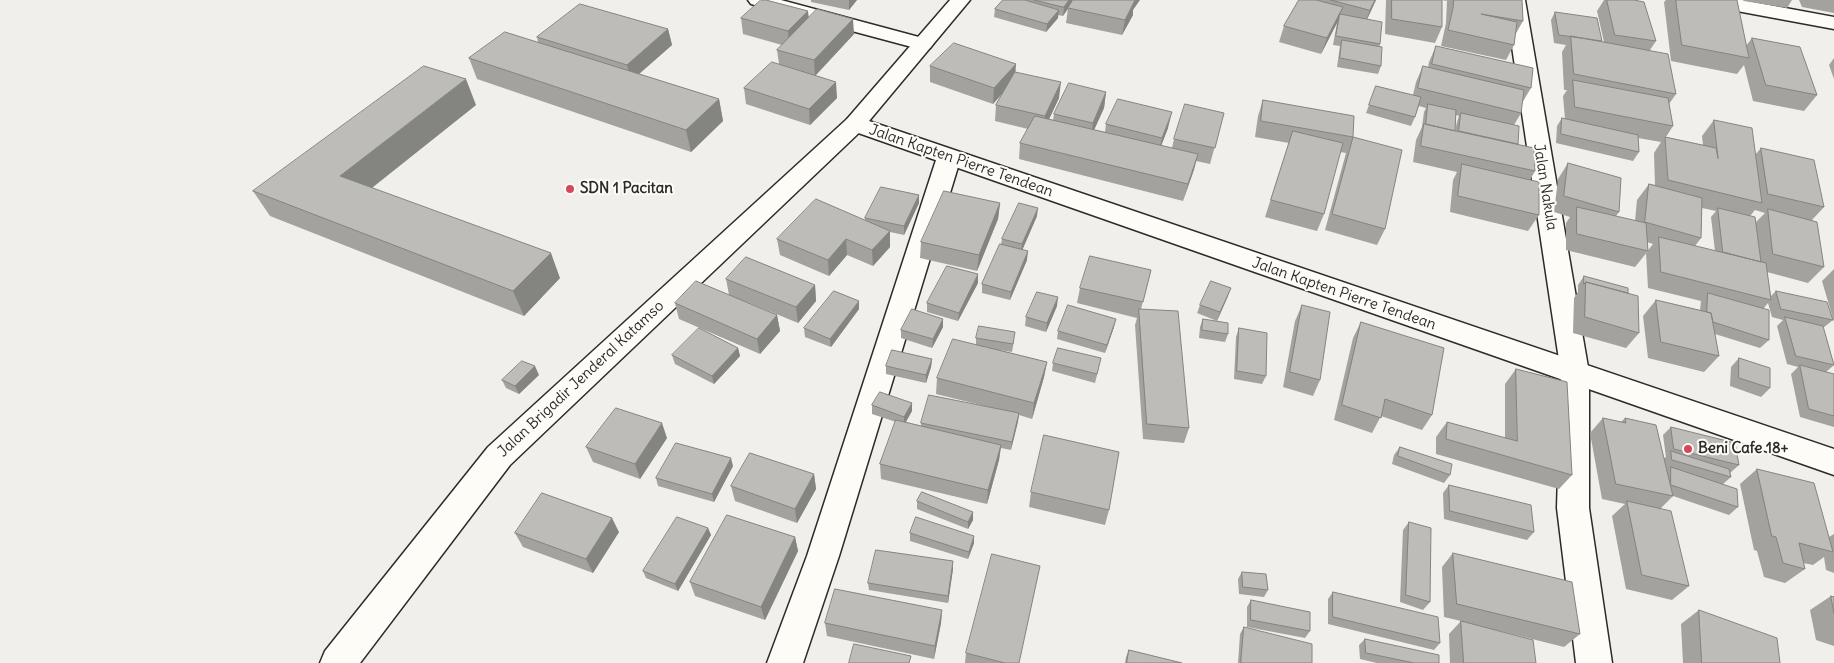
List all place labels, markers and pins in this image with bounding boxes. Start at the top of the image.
place label: SDN 1 Pacitan [580,180,673,198]
marker: SDN 1 Pacitan [564,183,576,195]
place label: Beni Cafe 18+ [1698,440,1789,458]
marker: Beni Cafe 18+ [1682,443,1694,455]

